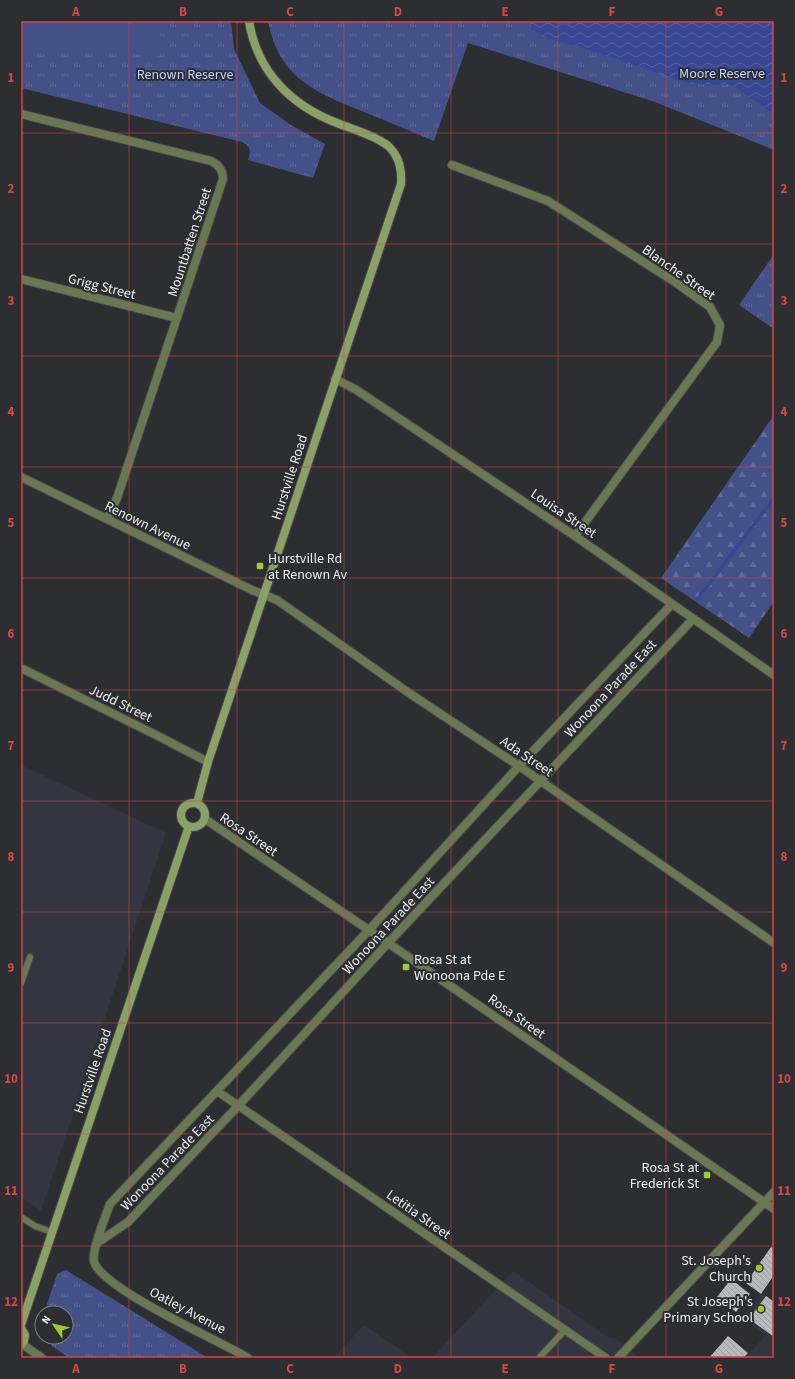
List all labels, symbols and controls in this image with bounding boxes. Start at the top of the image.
text: A [71,3,80,21]
text: B [179,3,187,21]
text: C [286,3,294,21]
text: D [394,3,402,21]
text: E [501,3,509,21]
text: F [609,3,616,21]
text: G [715,3,723,21]
park label: Moore Reserve [679,64,765,84]
park label: Renown Reserve [137,65,233,85]
text: 1 [8,69,15,87]
text: 1 [781,69,788,87]
text: 2 [8,180,15,198]
text: 2 [781,180,788,198]
street label: Mountbatten Street [163,185,217,299]
street label: Blanche Street [638,240,719,306]
street label: Grigg Street [66,269,138,305]
text: 3 [8,292,15,310]
text: 3 [781,292,788,310]
text: 4 [8,403,15,421]
text: 4 [781,403,788,421]
street label: Hurstville Road [267,432,313,523]
street label: Louisa Street [526,484,601,544]
street label: Renown Avenue [101,496,194,555]
text: 5 [8,514,15,532]
text: 5 [781,514,788,532]
place label: Hurstville Rd at Renown Av [268,549,347,585]
marker: Hurstville Rd at Renown Av [255,561,265,571]
text: 6 [8,625,15,643]
text: 6 [781,625,788,643]
street label: Wonoona Parade East [560,635,662,742]
street label: Judd Street [86,680,156,728]
street label: Ada Street [496,732,557,782]
text: 7 [8,737,15,755]
text: 7 [781,737,788,755]
street label: Rosa Street [215,808,282,862]
text: 8 [8,848,15,866]
text: 8 [781,848,788,866]
street label: Wonoona Parade East [338,872,440,979]
place label: Rosa St at Wonoona Pde E [414,950,505,986]
text: 9 [8,959,15,977]
text: 9 [781,959,788,977]
marker: Rosa St at Wonoona Pde E [401,962,411,972]
street label: Rosa Street [484,990,549,1044]
street label: Hurstville Road [69,1026,117,1117]
text: 10 [4,1070,18,1088]
text: 10 [777,1070,791,1088]
street label: Wonoona Parade East [116,1110,219,1215]
place label: Rosa St at Frederick St [630,1158,699,1194]
marker: Rosa St at Frederick St [702,1170,712,1180]
text: 11 [4,1182,18,1200]
text: 11 [777,1182,791,1200]
street label: Letitia Street [382,1185,455,1245]
place label: St. Joseph's Church [681,1251,751,1287]
marker: St. Joseph's Church [754,1263,764,1273]
street label: Oatley Avenue [146,1282,229,1339]
place label: St Joseph's Primary School [663,1292,753,1328]
text: 12 [4,1293,18,1311]
text: 12 [777,1293,791,1311]
marker: St Joseph's Primary School [756,1304,766,1314]
north arrow [34,1305,74,1345]
text: N [38,1312,54,1327]
text: A [71,1360,80,1378]
text: B [179,1360,187,1378]
text: C [286,1360,294,1378]
text: D [394,1360,402,1378]
text: E [501,1360,509,1378]
text: F [609,1360,616,1378]
text: G [715,1360,723,1378]

